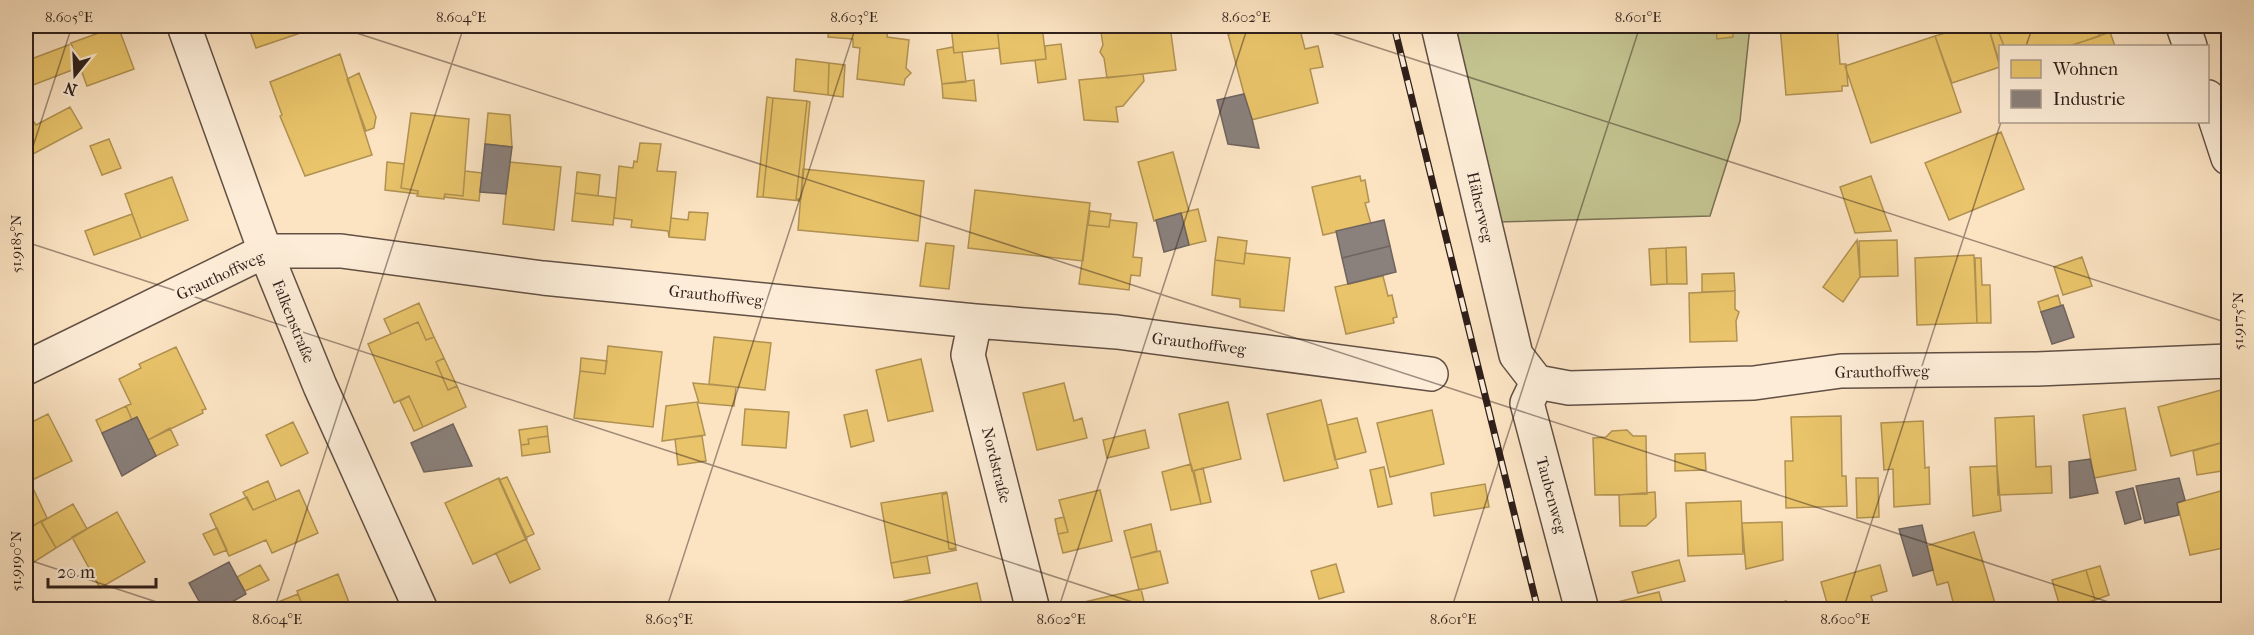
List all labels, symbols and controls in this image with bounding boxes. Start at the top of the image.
text: 8.605°E [45,8,93,26]
text: 8.604°E [436,8,486,26]
text: 8.603°E [830,8,878,26]
text: 8.602°E [1221,8,1271,26]
text: 8.601°E [1615,8,1661,26]
north arrow [45,45,105,105]
legend [1999,45,2209,123]
text: Wohnen [2052,59,2119,80]
text: N [61,78,79,100]
text: Industrie [2053,89,2125,110]
street label: Häherweg [1463,170,1498,245]
text: 51.9185°N [7,214,25,273]
street label: Grauthoffweg [173,247,268,304]
street label: Falkenstraße [268,277,319,366]
street label: Grauthoffweg [668,281,764,310]
text: 51.9175°N [2229,291,2247,350]
street label: Grauthoffweg [1151,328,1248,359]
street label: Grauthoffweg [1834,361,1930,382]
street label: Nordstraße [978,425,1015,505]
street label: Taubenweg [1532,454,1571,536]
text: 51.9190°N [7,530,25,591]
scale bar [48,551,156,589]
text: 20 m [57,562,95,583]
text: 8.604°E [252,610,302,628]
text: 8.603°E [645,610,693,628]
text: 8.602°E [1036,610,1086,628]
text: 8.601°E [1430,610,1476,628]
text: 8.600°E [1820,610,1870,628]

